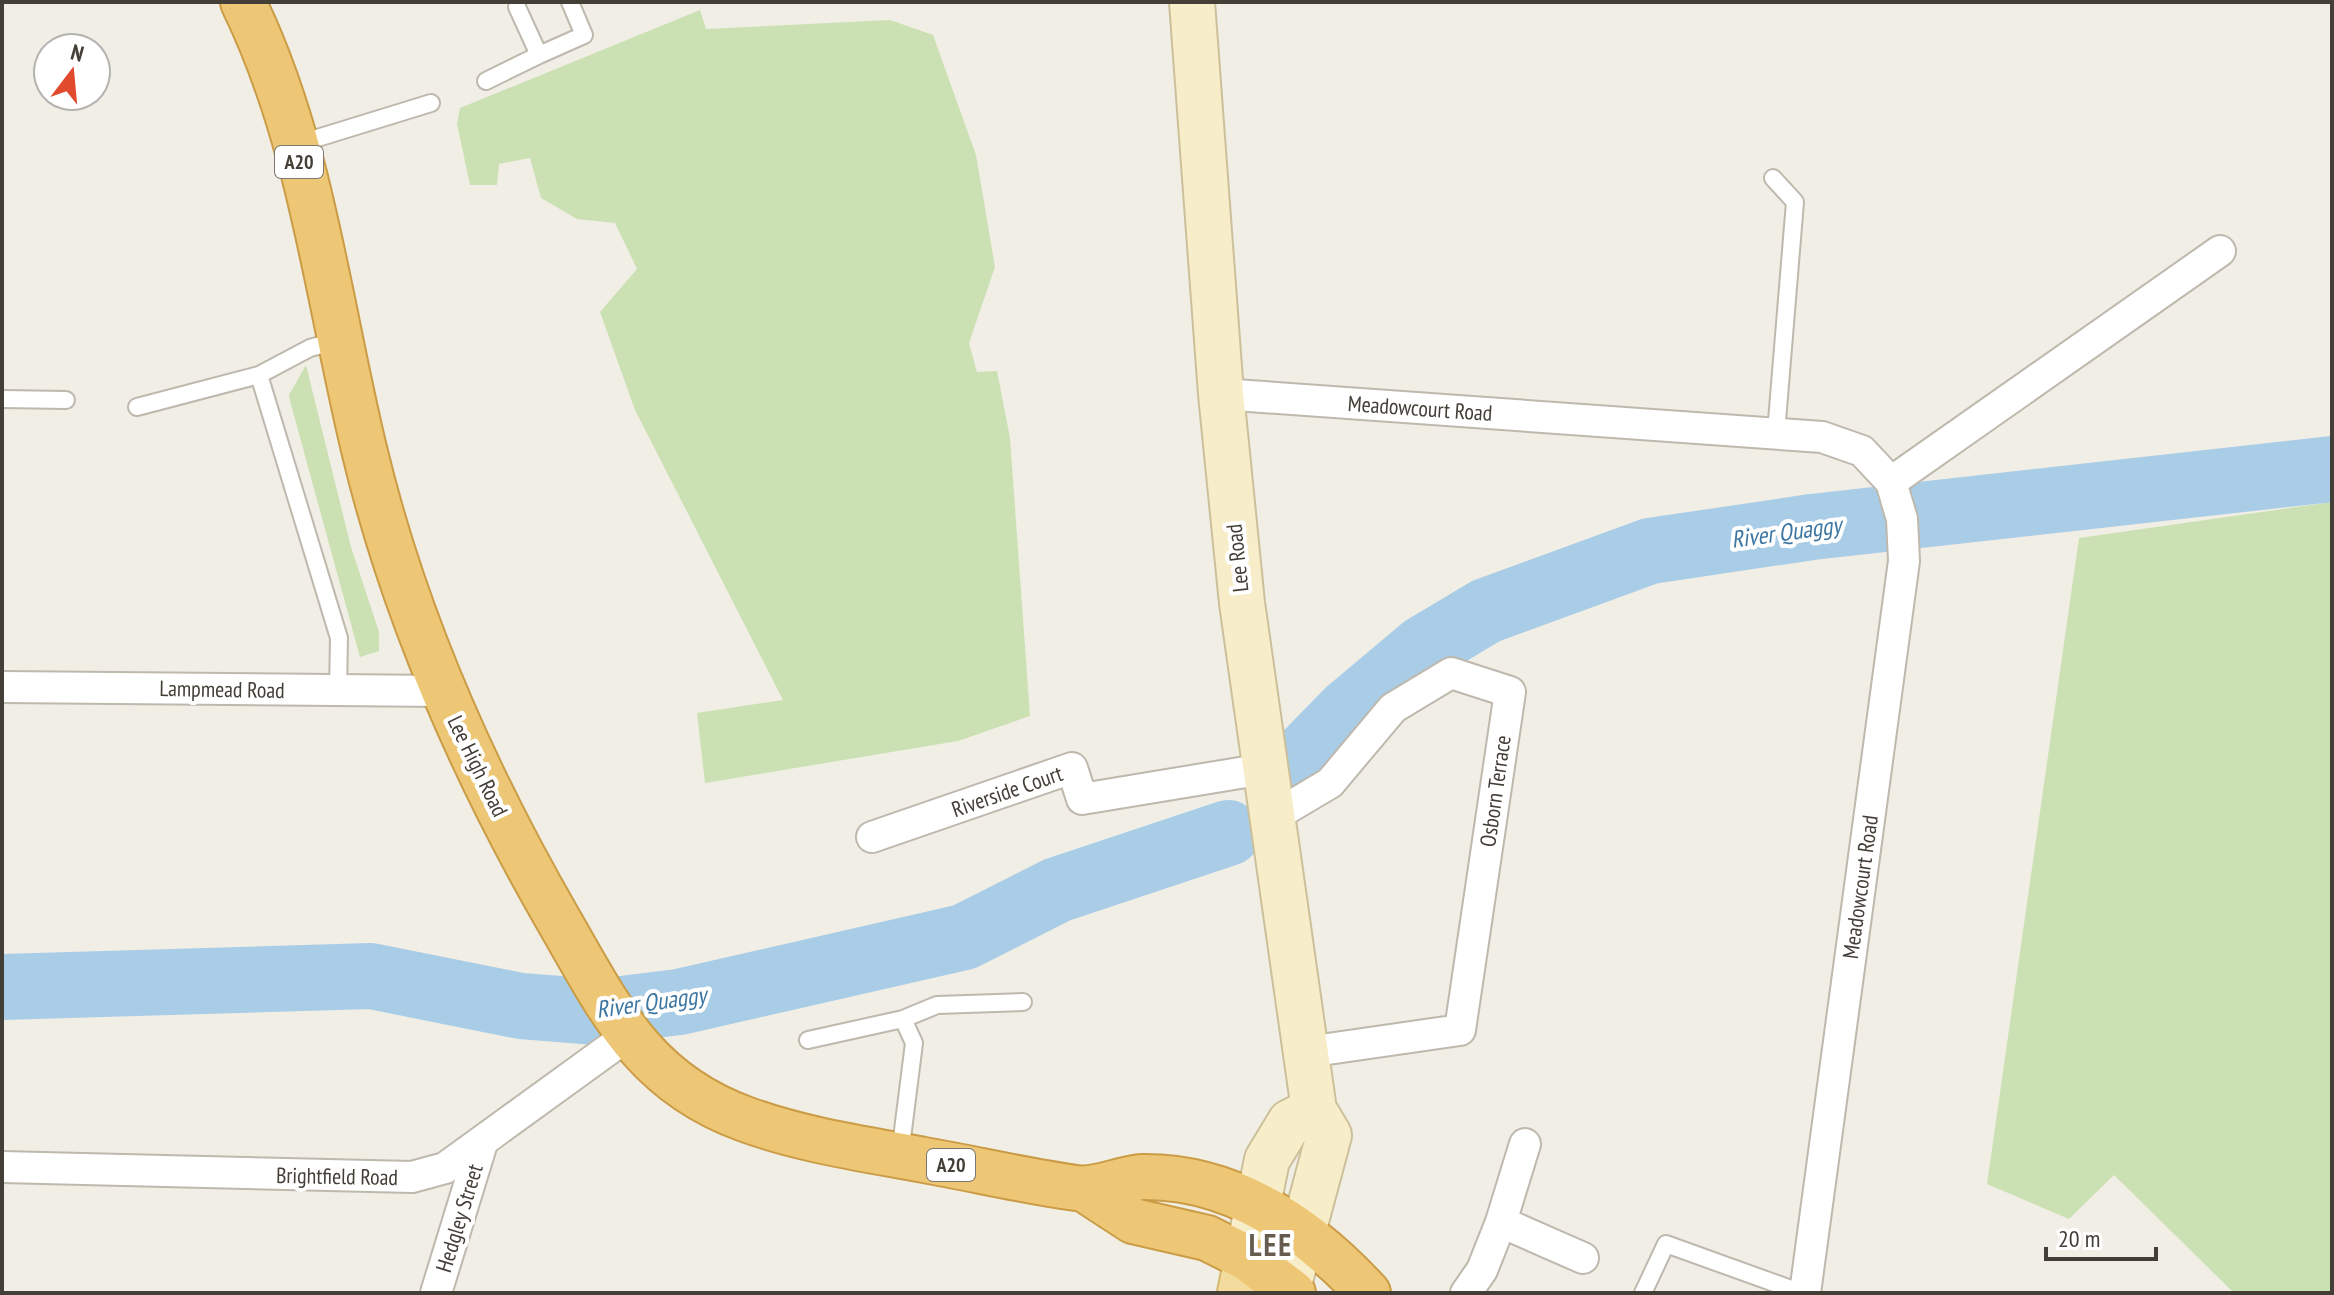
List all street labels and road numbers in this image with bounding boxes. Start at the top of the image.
road number: A20 [275,146,323,178]
street label: Meadowcourt Road [1347,389,1493,427]
street label: Lee Road [1220,523,1254,593]
street label: Lampmead Road [159,674,285,704]
street label: Lee High Road [442,711,514,821]
street label: Osborn Terrace [1473,733,1517,849]
street label: Riverside Court [948,759,1066,823]
street label: Meadowcourt Road [1836,813,1884,961]
road number: A20 [927,1149,975,1181]
street label: Brightfield Road [276,1161,398,1191]
street label: Hedgley Street [429,1161,489,1275]

